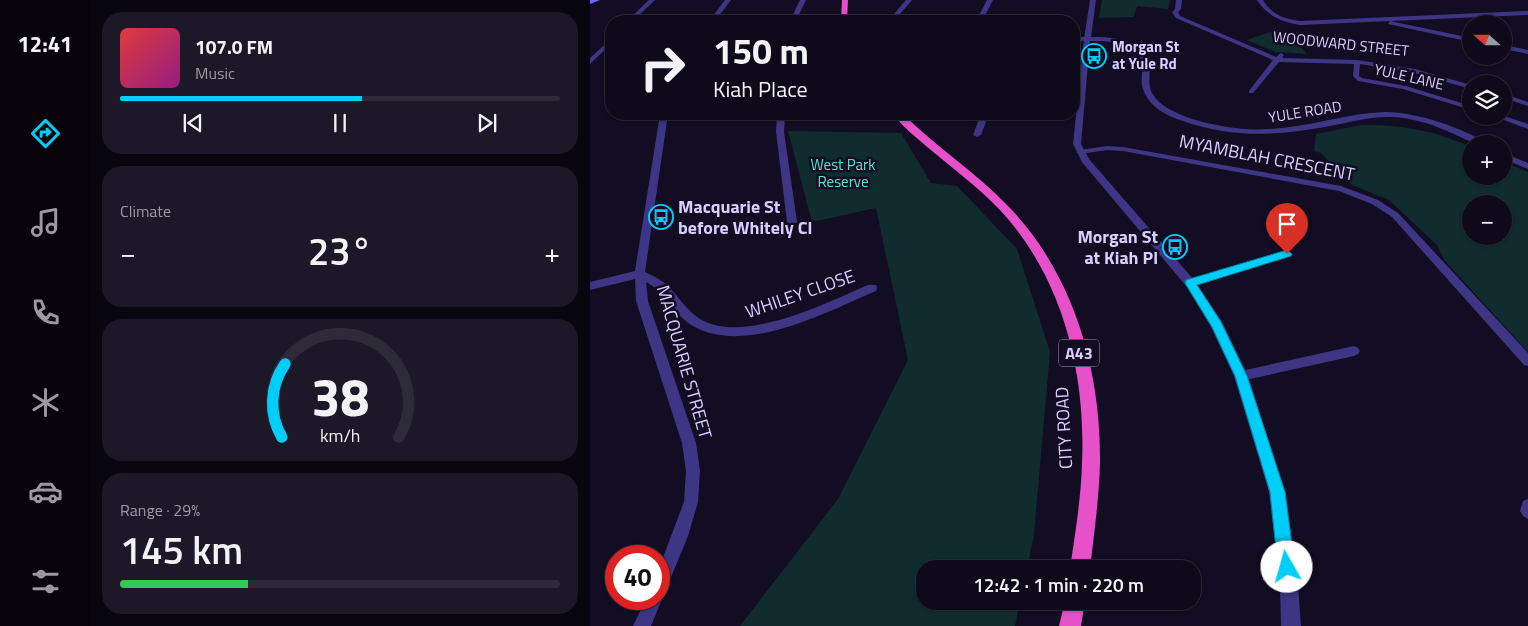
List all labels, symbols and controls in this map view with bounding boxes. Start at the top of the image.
north arrow [1462,15,1512,65]
map controls [1462,15,1512,245]
text: 150 m [713,24,809,78]
street label: WOODWARD STREET [1272,25,1410,62]
text: 12:41 [18,27,72,61]
text: 107.0 FM [195,32,273,61]
icon: right [630,35,695,100]
place label: Morgan St at Yule Rd [1112,35,1180,75]
bus stop icon: Morgan St at Yule Rd [1081,43,1107,69]
street label: YULE LANE [1372,57,1446,96]
text: Music [195,61,235,85]
text: Kiah Place [713,72,808,106]
button: layers [1462,75,1512,125]
street label: YULE ROAD [1267,94,1343,129]
icon: previous [179,109,207,137]
icon: pause [326,109,354,137]
icon: next [473,109,501,137]
icon: directions [28,116,63,151]
street label: MYAMBLAH CRESCENT [1177,127,1358,188]
button: + [1462,135,1512,185]
park label: West Park Reserve [811,153,875,193]
place label: Macquarie St before Whitely Cl [678,193,812,241]
button: − [1462,195,1512,245]
text: Climate [120,199,171,223]
pin [1266,203,1308,254]
bus stop icon: Macquarie St before Whitely Cl [648,204,674,230]
icon: music [28,205,63,240]
icon: arrive [1273,210,1301,238]
text: 23° [308,222,372,280]
place label: Morgan St at Kiah Pl [1077,223,1158,271]
text: − [120,231,136,274]
text: + [544,231,560,274]
bus stop icon: Morgan St at Kiah Pl [1162,234,1188,260]
street label: WHILEY CLOSE [741,262,858,325]
street label: MACQUARIE STREET [650,282,719,442]
icon: phone [28,295,63,330]
road number: A43 [1059,339,1099,366]
text: 38 [311,357,369,436]
icon: climate [28,385,63,420]
street label: CITY ROAD [1048,386,1079,470]
text: km/h [320,422,360,449]
icon: car [28,474,63,509]
text: Range · 29% [120,498,200,522]
text: 145 km [120,521,243,579]
position arrow [1260,540,1312,592]
speed limit sign: 40 [605,545,670,610]
icon: filters [28,564,63,599]
text: 12:42 · 1 min · 220 m [973,570,1144,599]

